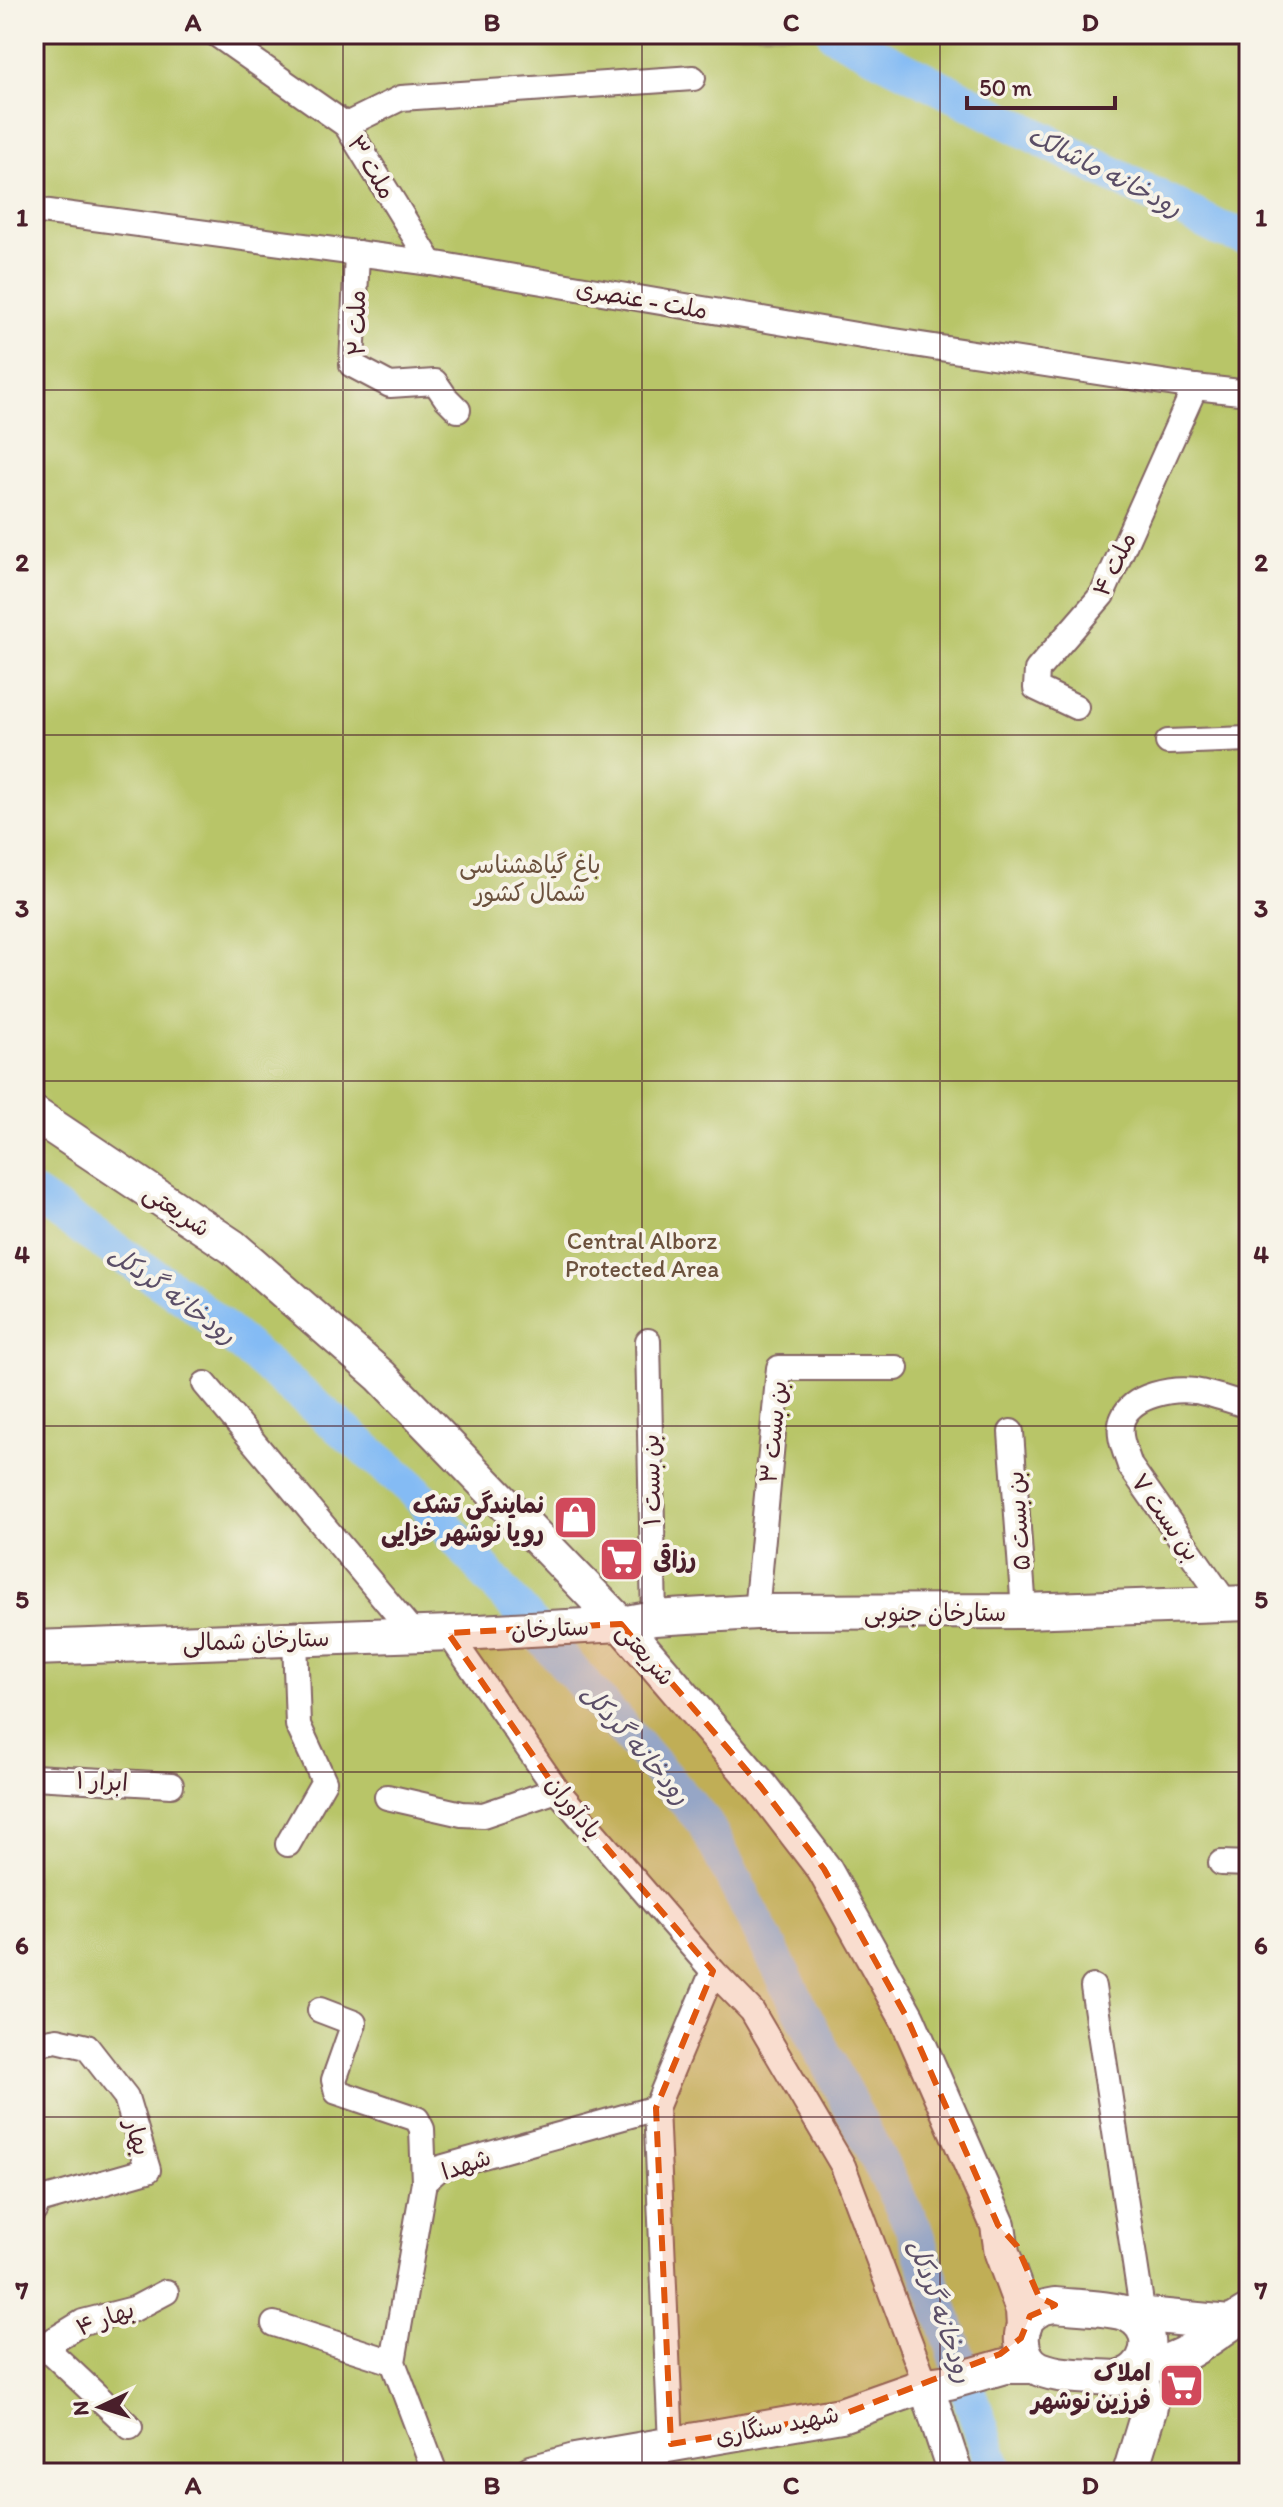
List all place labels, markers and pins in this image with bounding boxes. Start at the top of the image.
place label: نمایندگی تشک رویا نوشهر خزایی [381,1490,544,1548]
shop icon: نمایندگی تشک رویا نوشهر خزایی [551,1494,599,1542]
supermarket icon: رزاقی [598,1535,646,1583]
place label: رزاقی [653,1543,696,1574]
place label: املاک فرزین نوشهر [1029,2358,1151,2416]
supermarket icon: املاک فرزین نوشهر [1158,2362,1206,2410]

